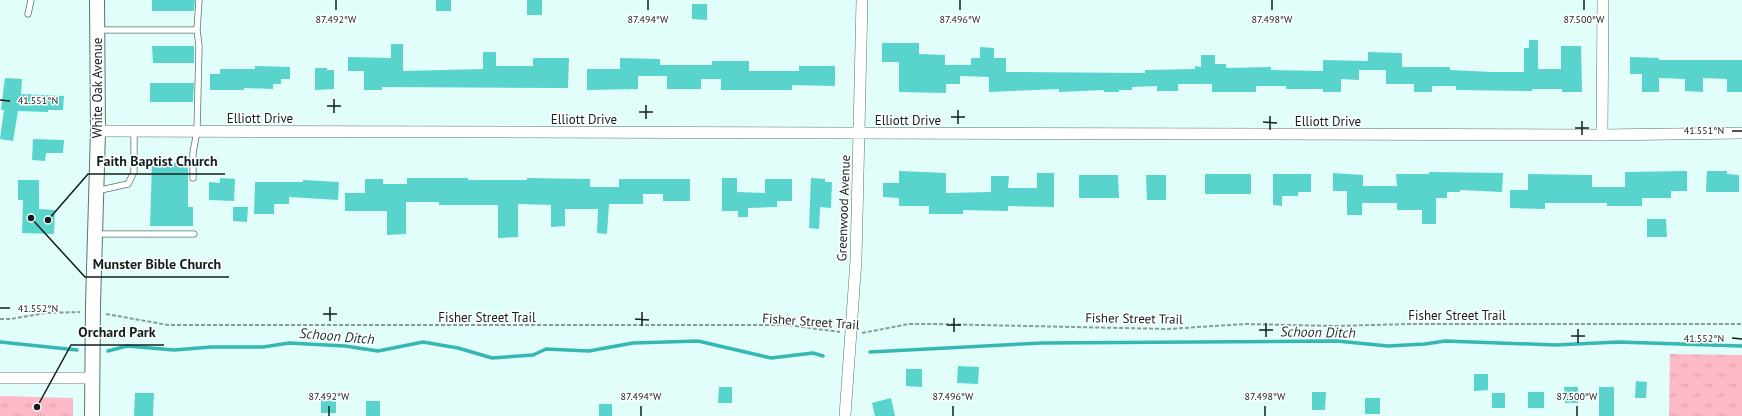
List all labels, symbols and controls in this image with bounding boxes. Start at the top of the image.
text: 87.492°W [316,13,357,26]
text: 87.494°W [628,13,669,26]
text: 87.496°W [940,13,981,26]
text: 87.498°W [1252,13,1293,26]
text: 87.500°W [1564,13,1605,26]
street label: White Oak Avenue [89,38,106,138]
text: 41.551°N [18,94,58,107]
street label: Elliott Drive [227,110,293,127]
street label: Elliott Drive [551,111,617,128]
street label: Elliott Drive [875,112,941,129]
street label: Elliott Drive [1295,113,1361,130]
text: 41.551°N [1684,124,1724,137]
callout: Faith Baptist Church [88,148,225,174]
text: Faith Baptist Church [96,152,218,170]
street label: Greenwood Avenue [833,154,854,262]
callout: Munster Bible Church [85,251,229,277]
text: Munster Bible Church [93,255,221,273]
text: 41.552°N [18,302,58,315]
street label: Fisher Street Trail [1408,307,1506,324]
street label: Fisher Street Trail [438,309,536,326]
street label: Fisher Street Trail [1085,309,1183,328]
street label: Fisher Street Trail [762,310,860,333]
callout: Orchard Park [71,319,164,345]
water label: Schoon Ditch [1280,322,1356,342]
text: Orchard Park [78,323,156,341]
water label: Schoon Ditch [299,324,375,348]
text: 41.552°N [1684,332,1724,345]
text: 87.492°W [309,390,350,403]
text: 87.494°W [621,390,662,403]
text: 87.496°W [933,390,974,403]
text: 87.498°W [1245,390,1286,403]
text: 87.500°W [1557,390,1598,403]

